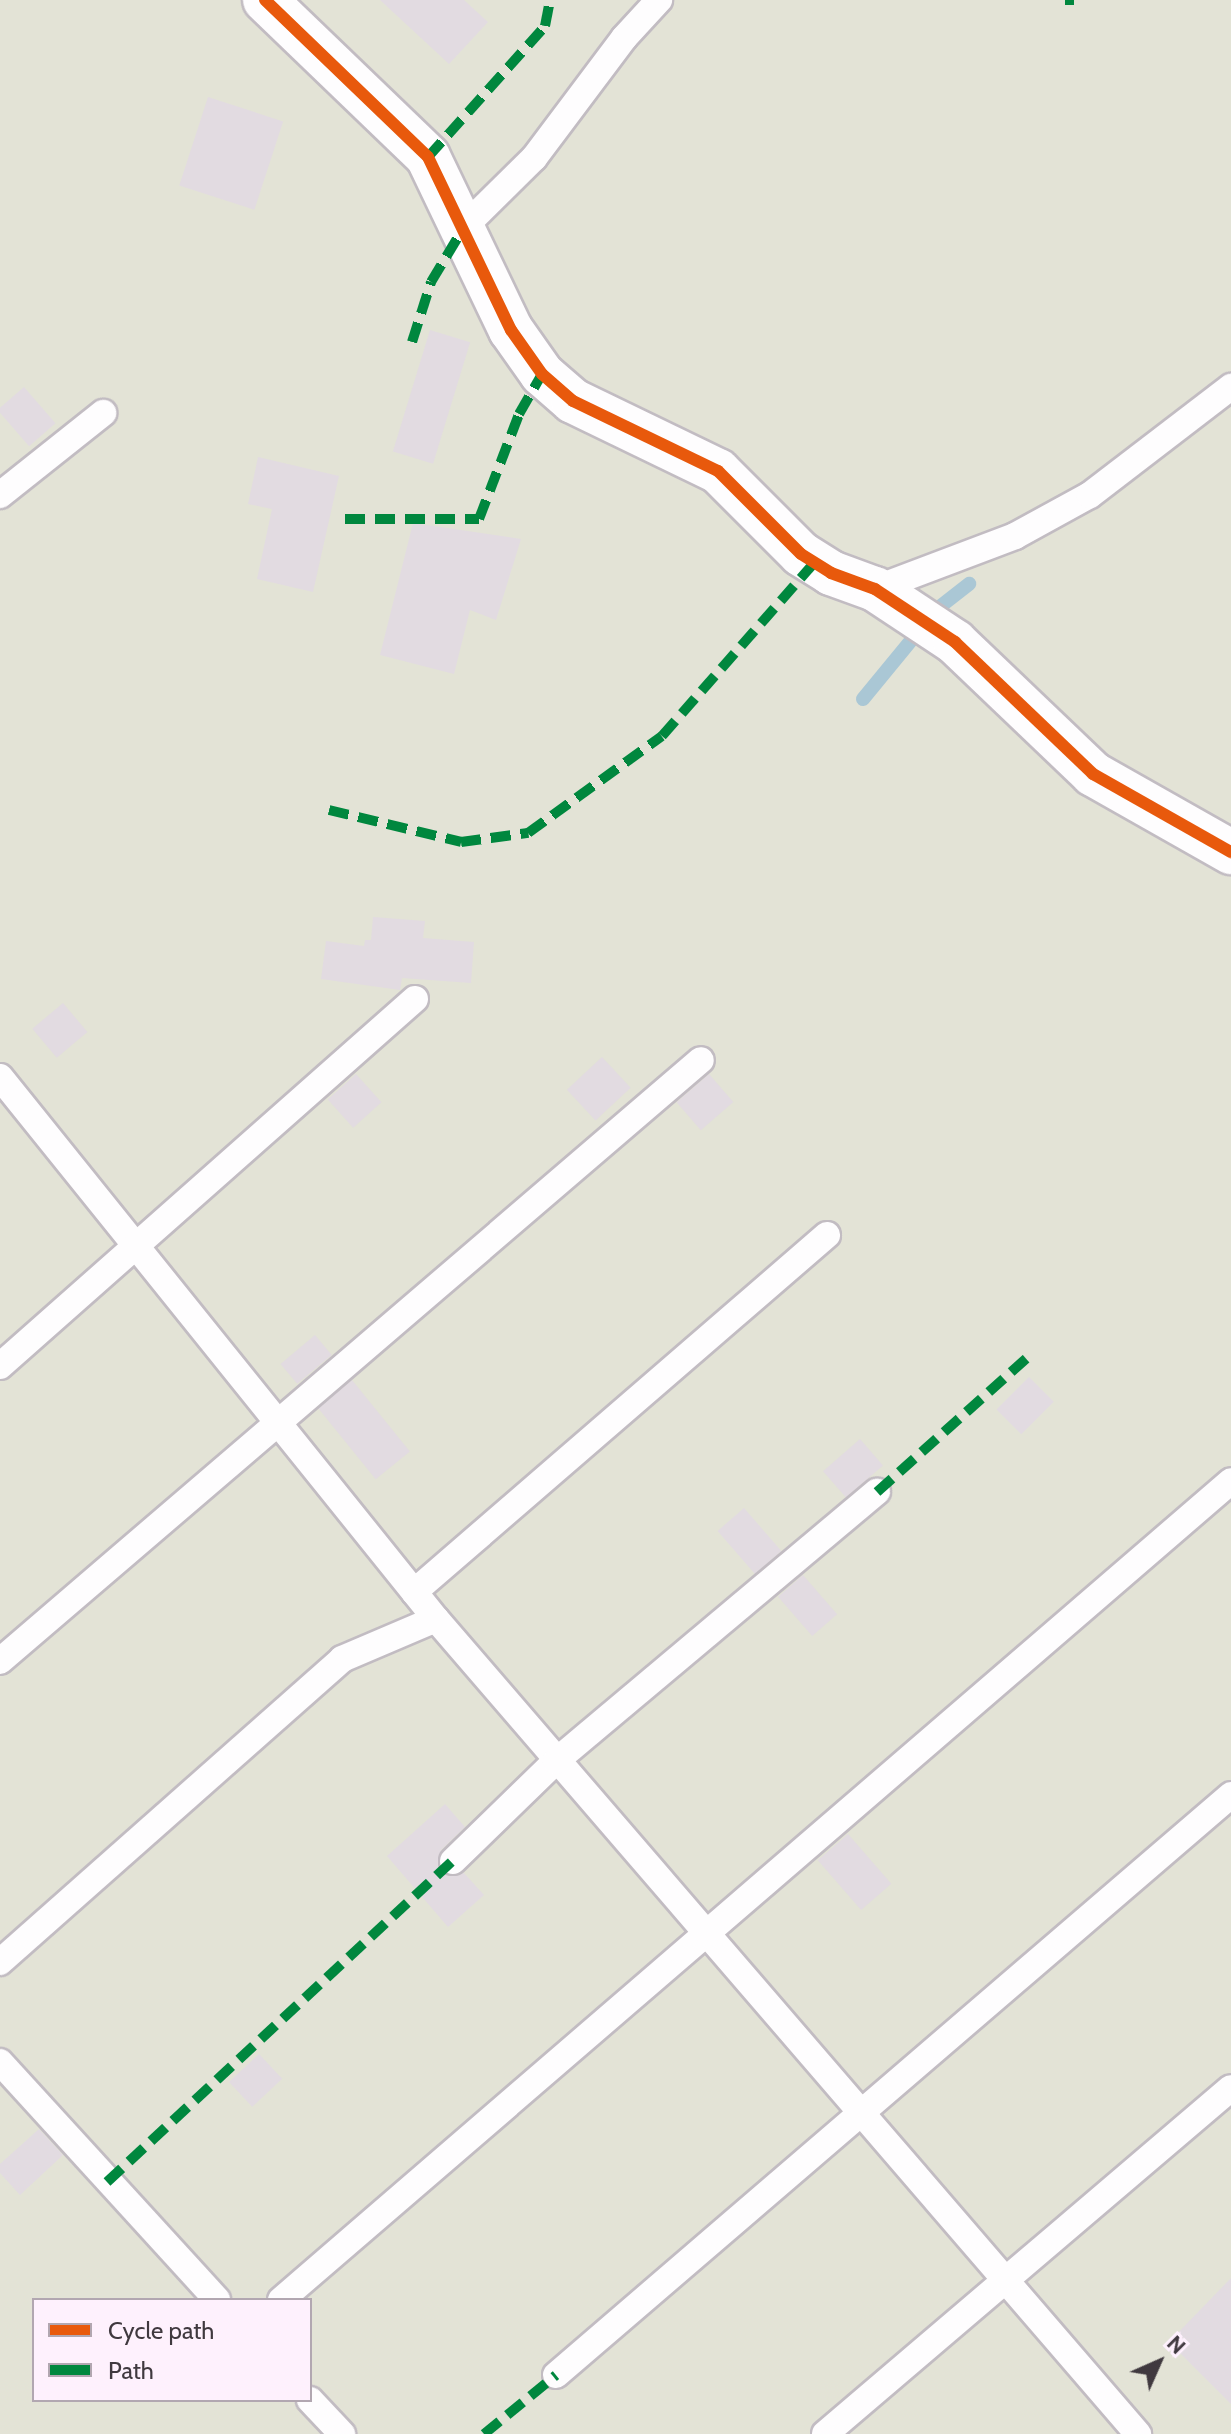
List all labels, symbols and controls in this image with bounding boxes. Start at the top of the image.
legend [32,2298,312,2402]
text: Cycle path [108,2316,214,2345]
north arrow [1119,2322,1199,2402]
text: N [1161,2330,1191,2360]
text: Path [108,2356,154,2385]

